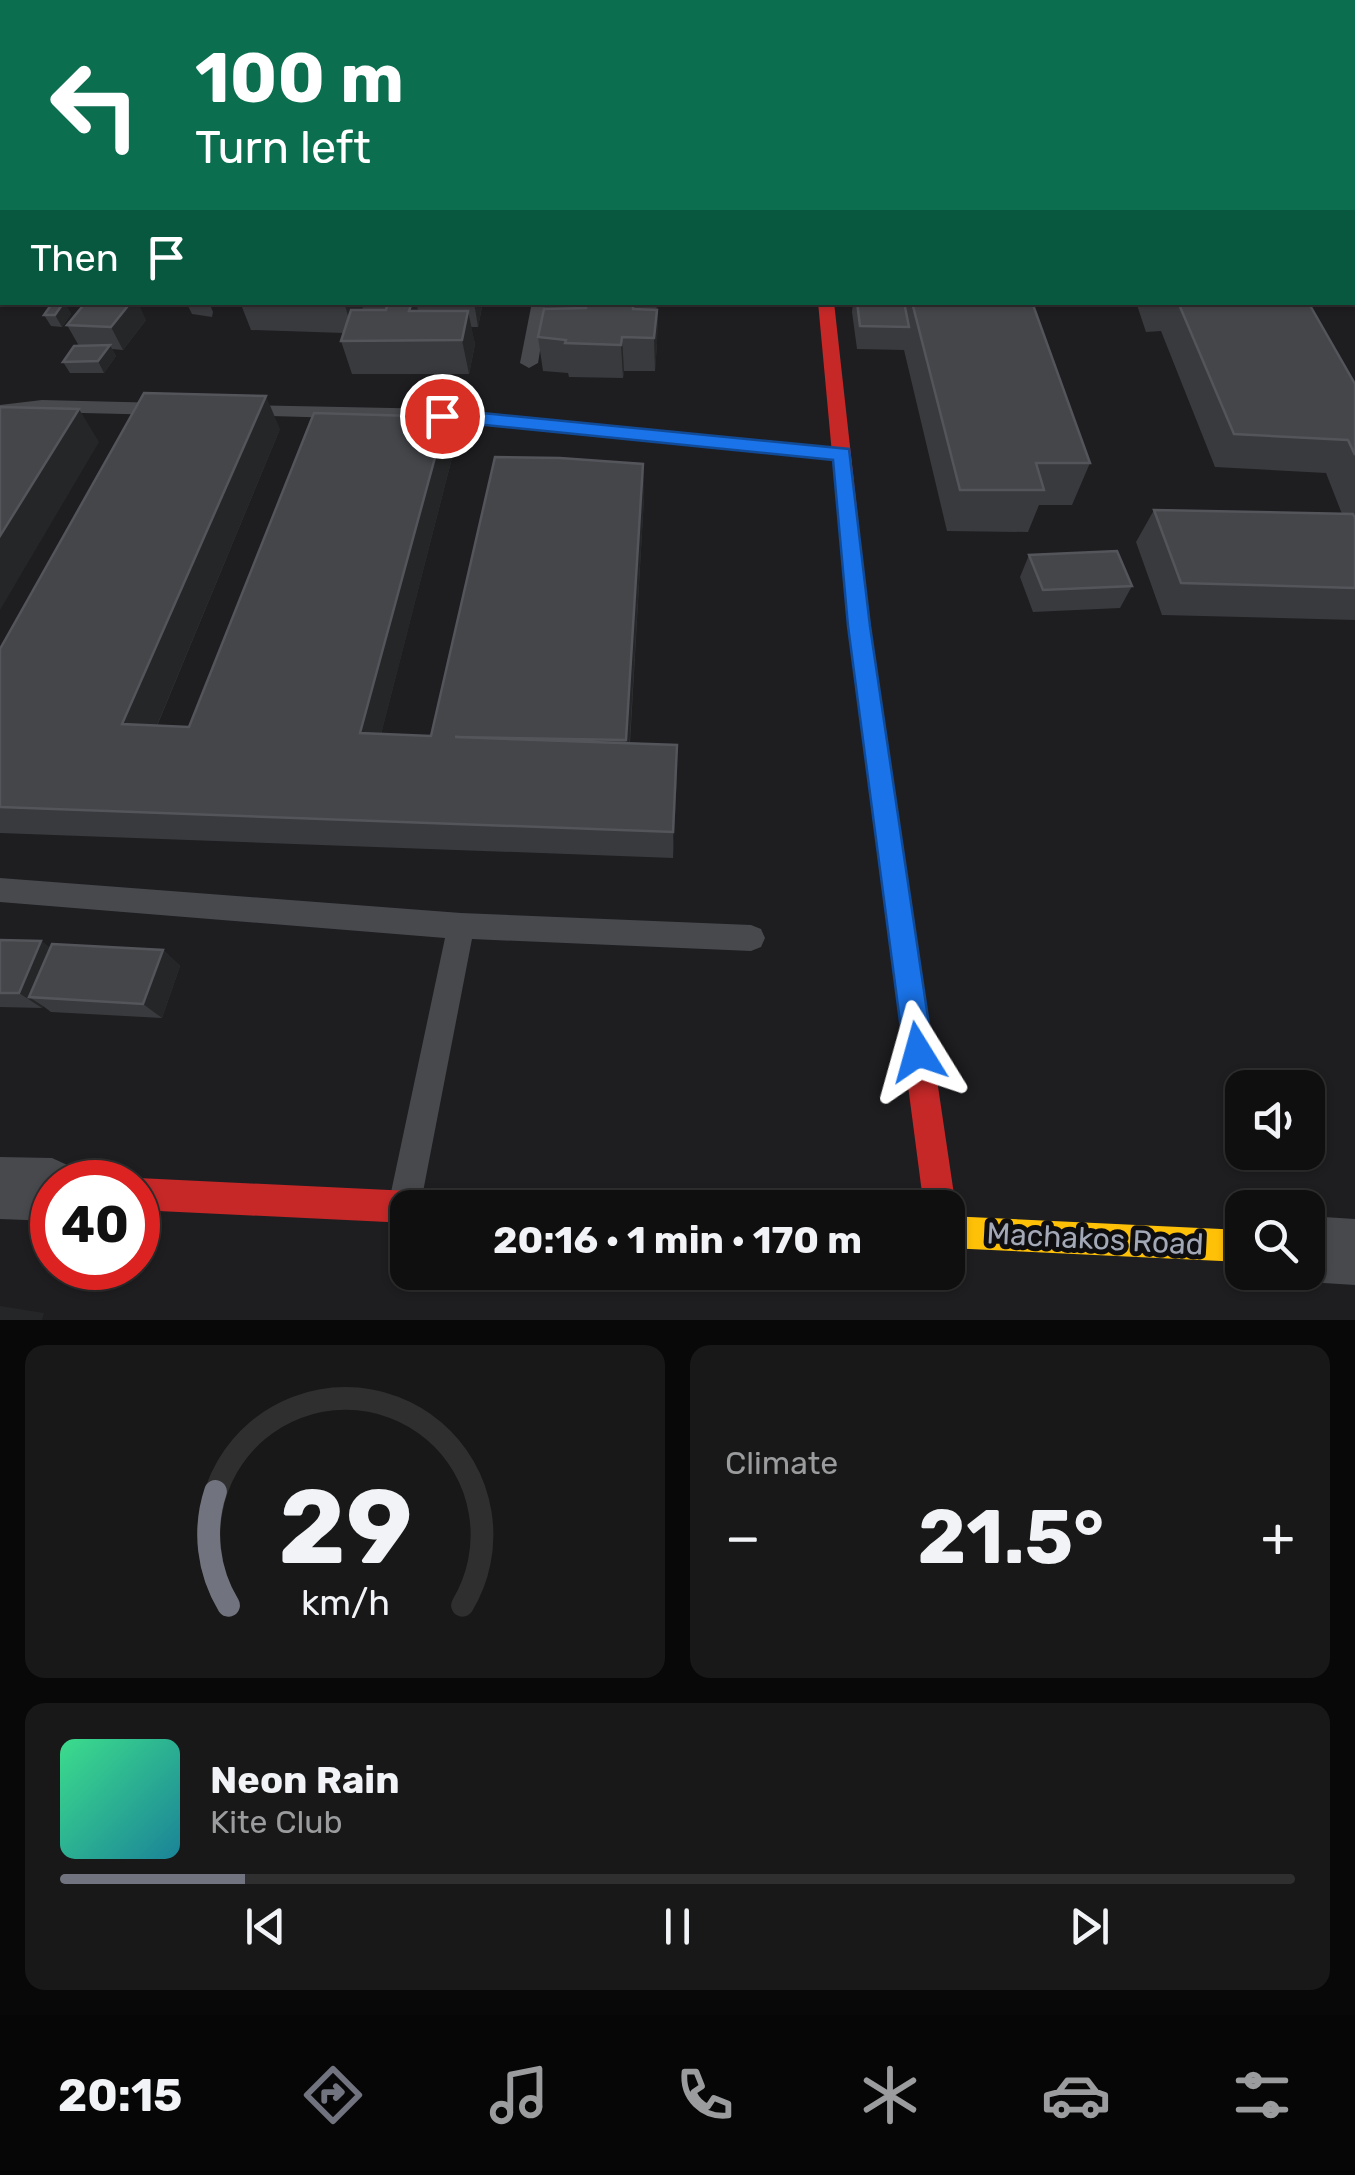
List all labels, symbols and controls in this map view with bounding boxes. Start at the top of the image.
text: 100 m [195,37,404,120]
icon: left [30,40,160,170]
text: Turn left [195,121,371,174]
icon: arrive [139,230,194,285]
text: Then [30,235,119,281]
pin [400,374,485,459]
icon: arrive [415,389,470,444]
position arrow [866,1000,970,1104]
map controls [1225,1070,1325,1290]
button: sound [1225,1070,1325,1170]
speed limit sign: 40 [30,1160,160,1290]
button: search [1225,1190,1325,1290]
street label: Machakos Road [985,1215,1205,1263]
text: 20:16 · 1 min · 170 m [493,1217,862,1263]
text: Climate [725,1444,838,1482]
text: 29 [278,1466,412,1589]
text: 21.5° [917,1493,1104,1582]
text: − [725,1505,761,1570]
text: + [1261,1505,1295,1570]
text: km/h [300,1582,390,1624]
text: Neon Rain [210,1757,400,1803]
text: Kite Club [210,1803,343,1841]
icon: previous [238,1899,293,1954]
icon: pause [650,1899,705,1954]
icon: next [1062,1899,1117,1954]
icon: directions [298,2060,368,2130]
icon: music [484,2060,554,2130]
icon: phone [670,2060,740,2130]
icon: climate [855,2060,925,2130]
icon: car [1041,2060,1111,2130]
icon: filters [1227,2060,1297,2130]
text: 20:15 [58,2069,182,2122]

